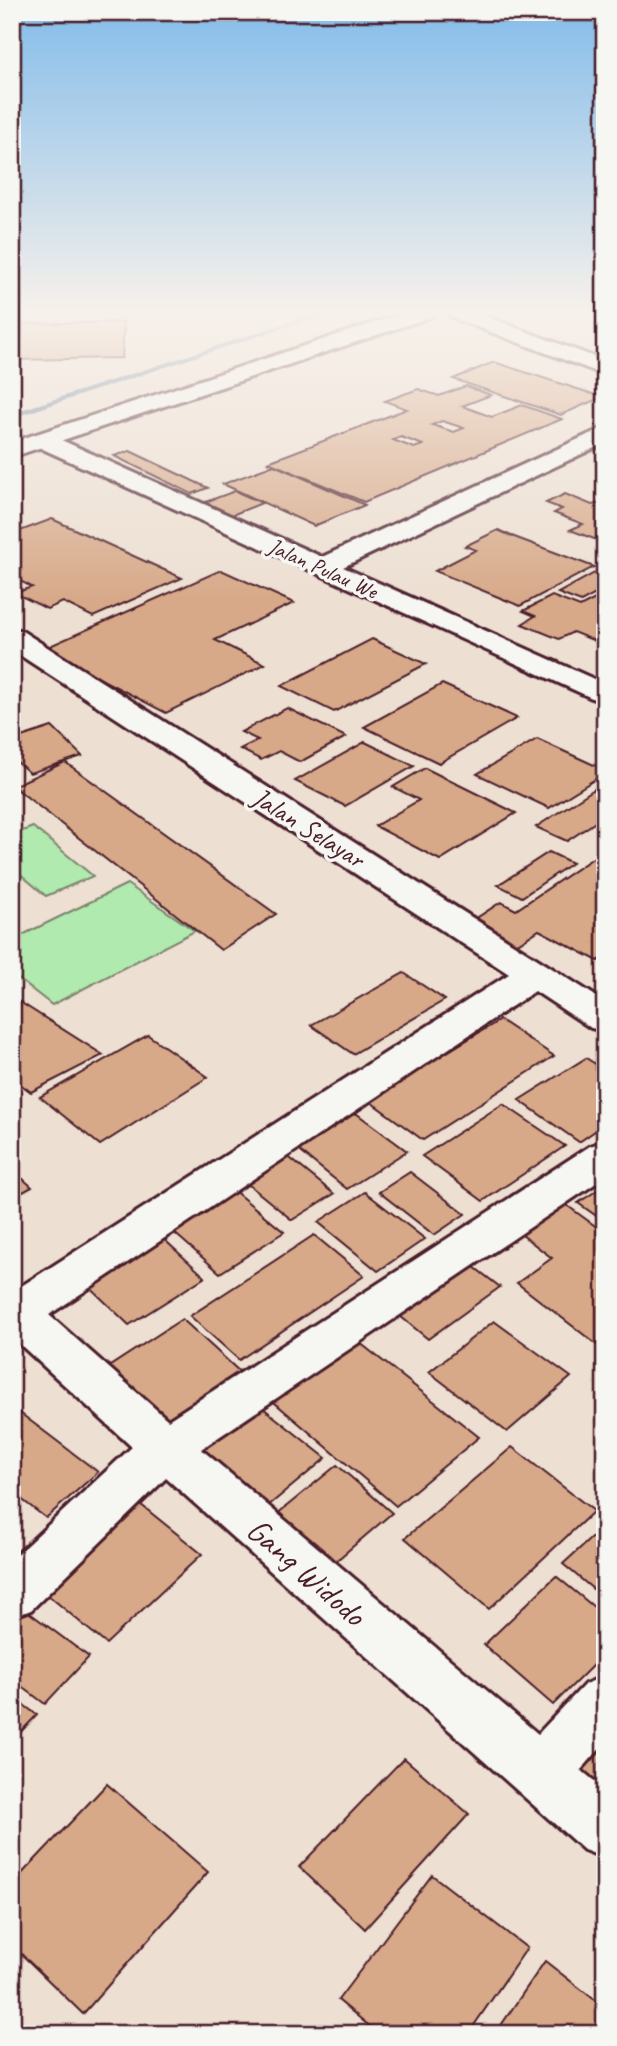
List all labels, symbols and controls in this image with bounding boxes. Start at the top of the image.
street label: Jalan Pulau We [263,531,383,606]
street label: Jalan Selayar [244,778,373,877]
street label: Gang Widodo [238,1509,376,1636]

